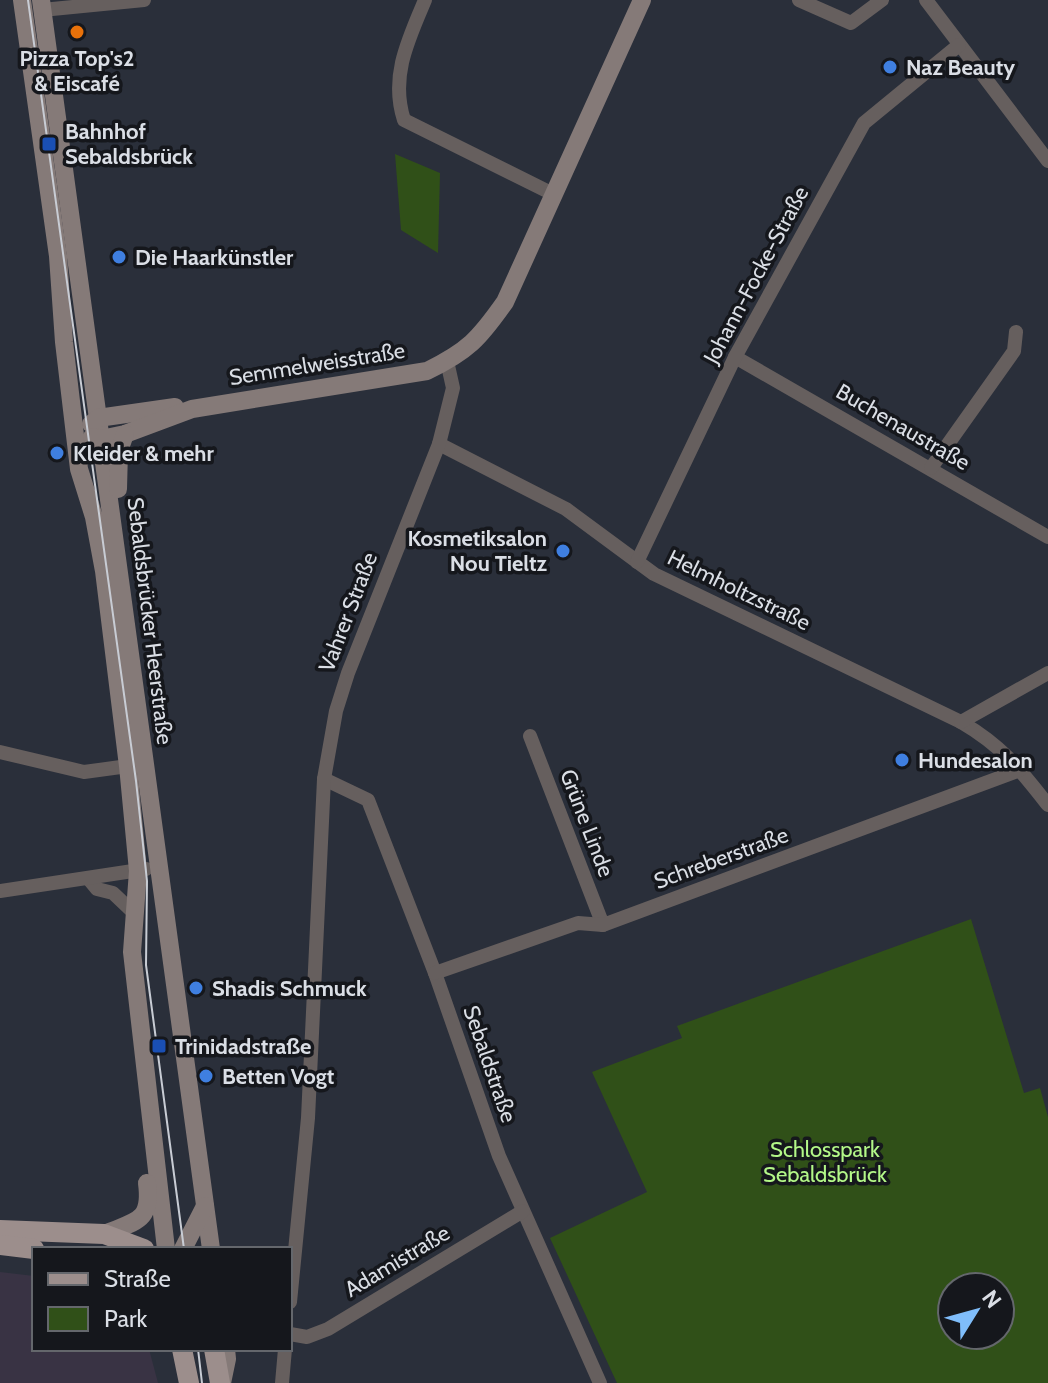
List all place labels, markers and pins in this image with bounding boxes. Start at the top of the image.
marker: Pizza Top's2 & Eiscafé [68,23,86,41]
place label: Pizza Top's2 & Eiscafé [20,45,134,97]
place label: Naz Beauty [906,54,1015,81]
marker: Naz Beauty [881,58,899,76]
place label: Bahnhof Sebaldsbrück [65,118,193,170]
marker: Bahnhof Sebaldsbrück [40,135,58,153]
place label: Die Haarkünstler [135,244,294,271]
marker: Die Haarkünstler [110,248,128,266]
place label: Kleider & mehr [73,440,214,467]
marker: Kleider & mehr [48,444,66,462]
place label: Kosmetiksalon Nou Tieltz [408,525,548,577]
marker: Kosmetiksalon Nou Tieltz [554,542,572,560]
place label: Hundesalon [918,747,1033,774]
marker: Hundesalon [893,751,911,769]
place label: Shadis Schmuck [212,975,367,1002]
marker: Shadis Schmuck [187,979,205,997]
place label: Trinidadstraße [175,1033,311,1060]
marker: Trinidadstraße [150,1037,168,1055]
place label: Betten Vogt [222,1063,335,1090]
marker: Betten Vogt [197,1067,215,1085]

